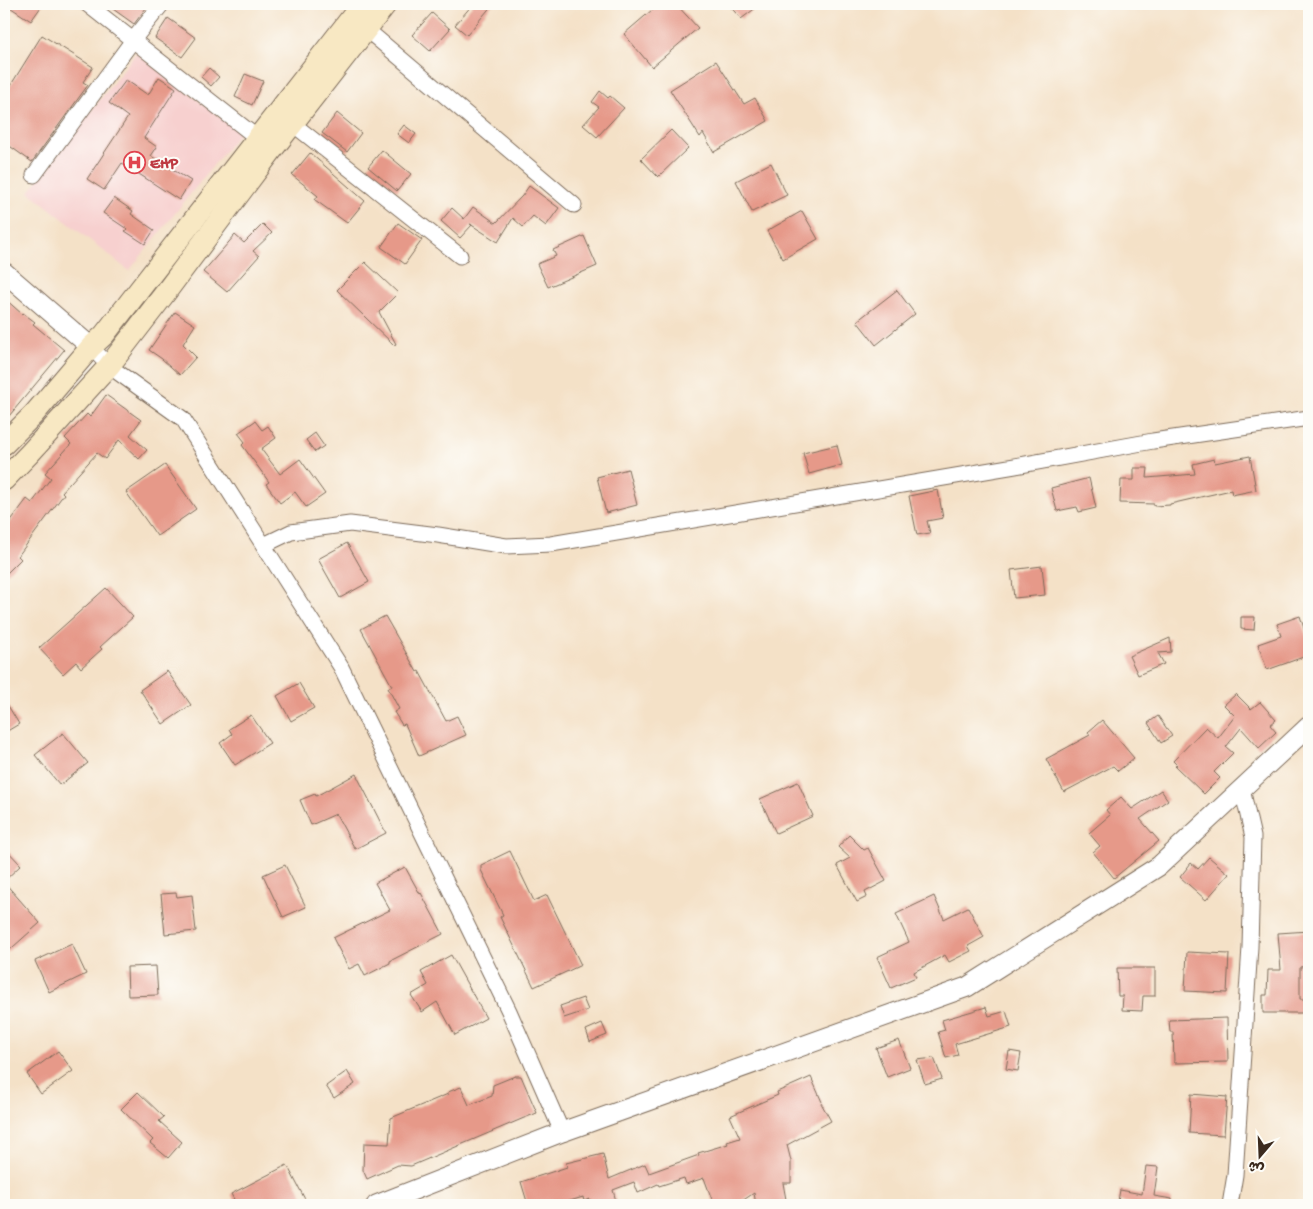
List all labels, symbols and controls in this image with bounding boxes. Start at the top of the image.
hospital icon: EHP [122,150,146,174]
place label: EHP [150,156,179,175]
north arrow [1236,1132,1286,1182]
text: ش [1247,1155,1267,1176]

